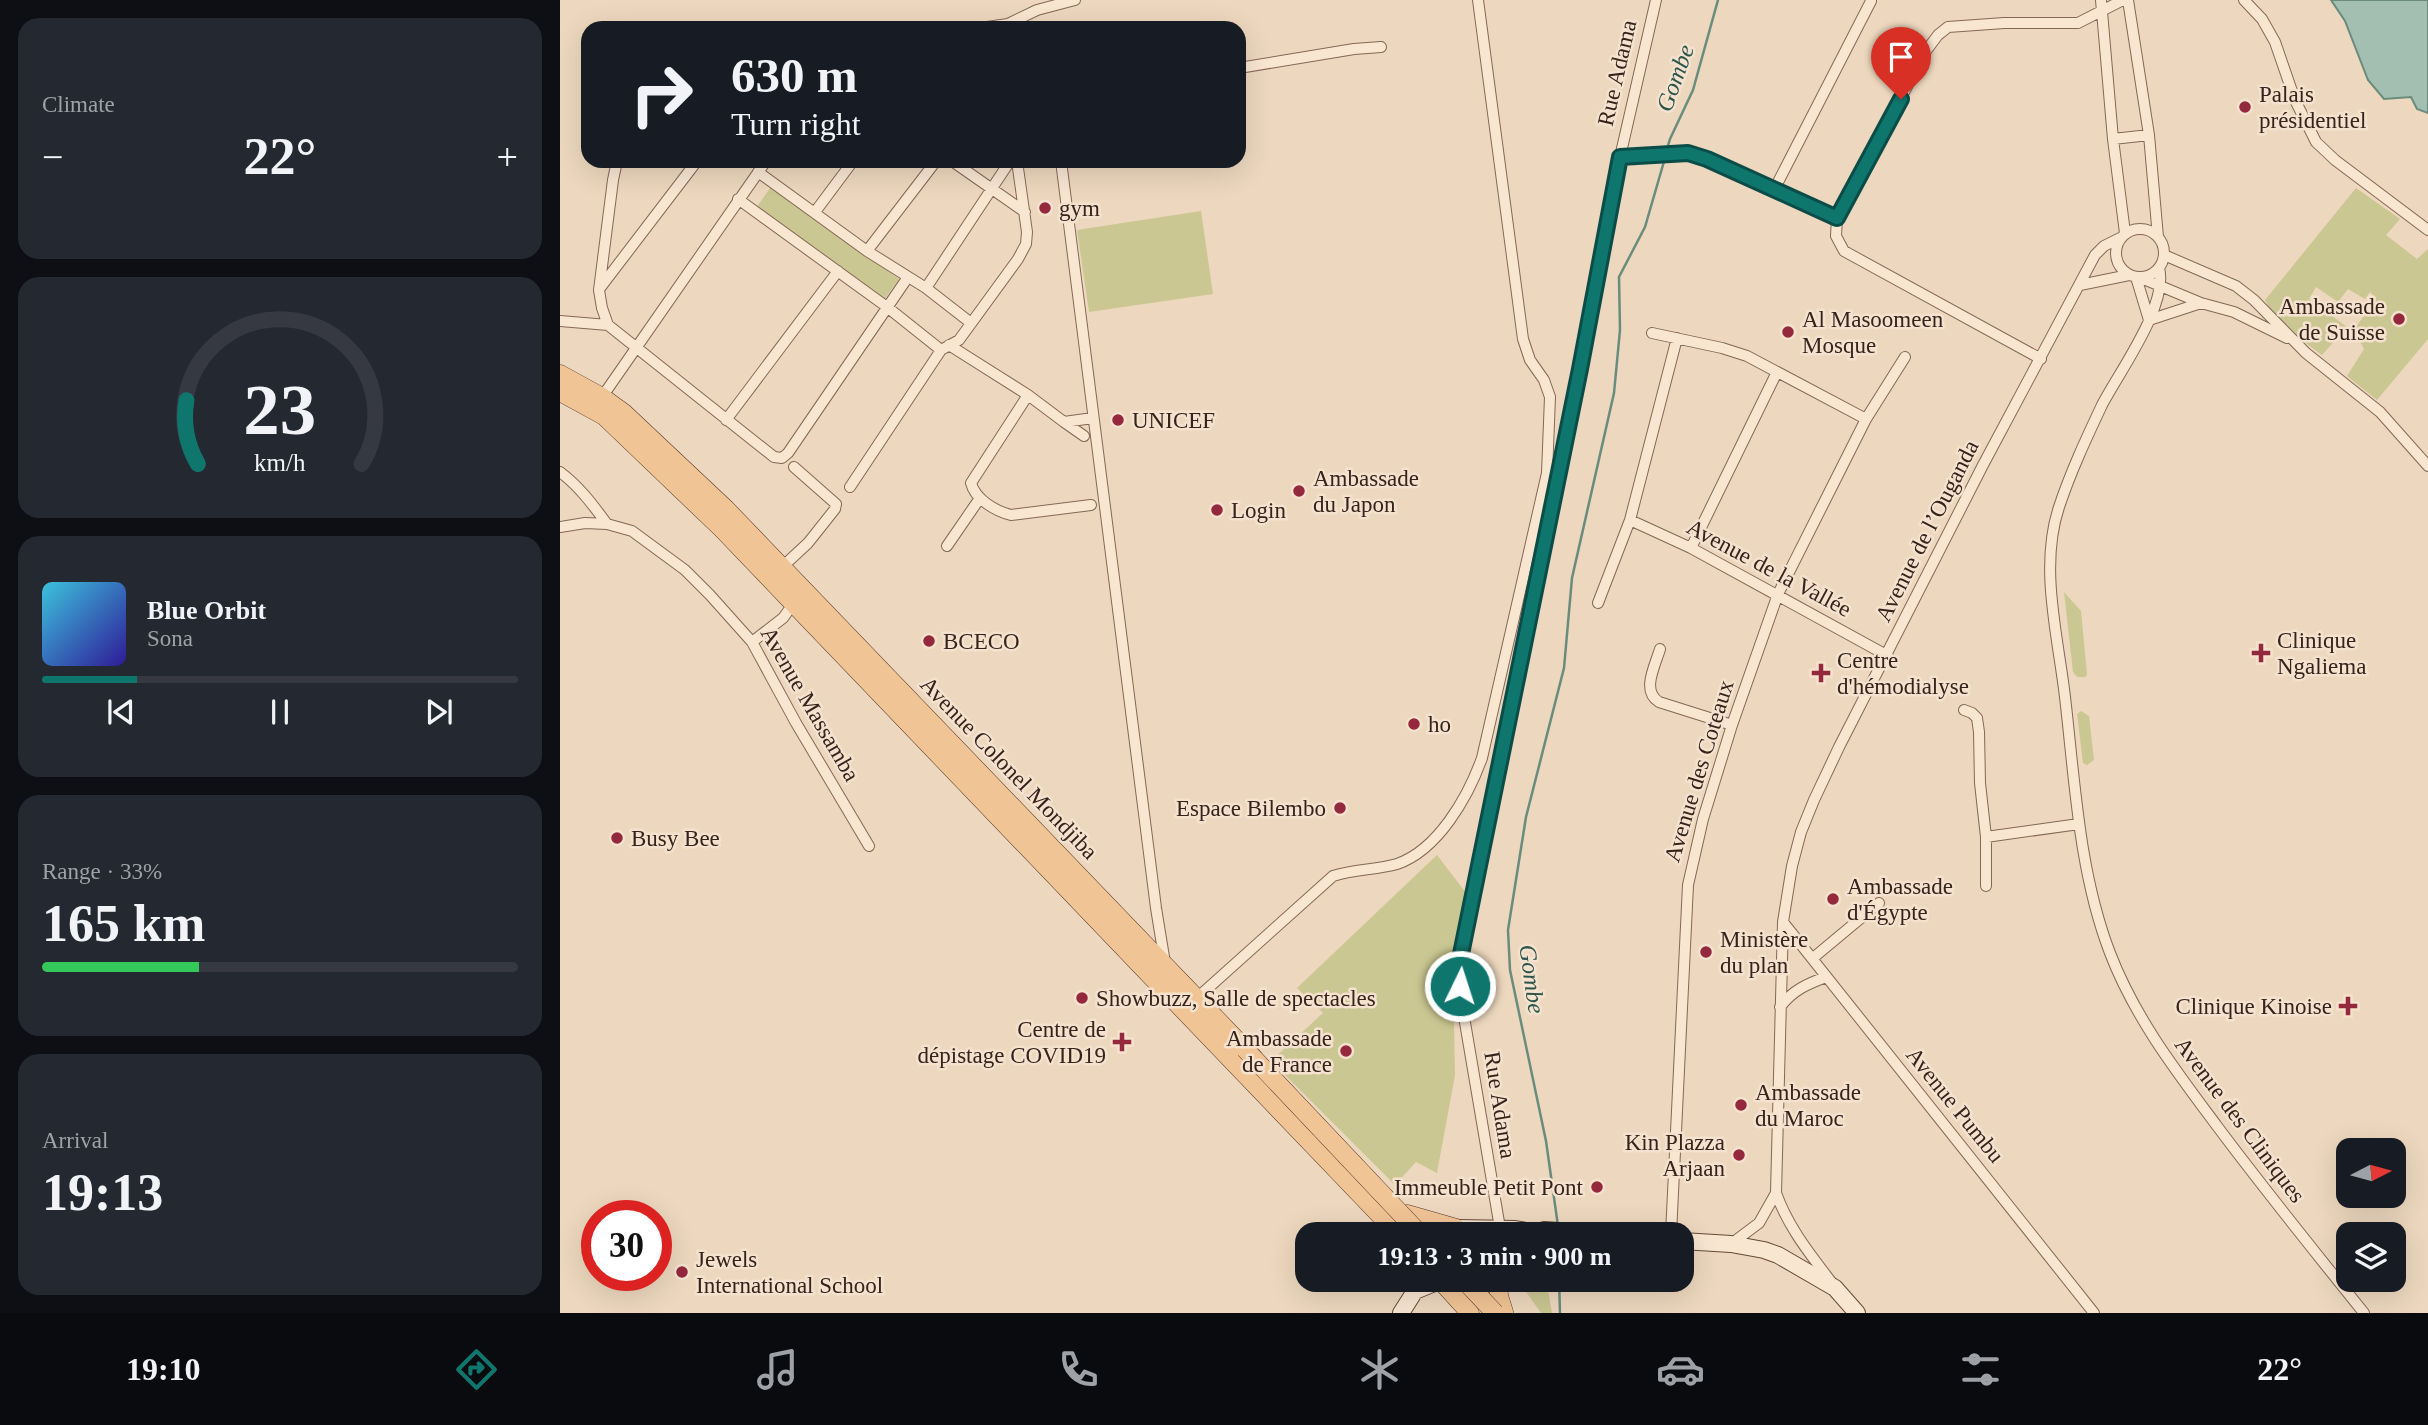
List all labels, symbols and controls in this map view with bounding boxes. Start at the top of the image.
street label: Rue Adama [1593,18,1641,128]
pin [1871,27,1931,99]
icon: arrive [1882,38,1920,76]
water label: Gombe [1651,41,1699,115]
text: 630 m [731,48,858,103]
icon: right [616,49,707,140]
place label: Palais présidentiel [2259,82,2366,133]
text: Climate [42,92,115,117]
marker: Palais présidentiel [2237,99,2253,115]
text: Turn right [731,106,861,142]
text: 22° [244,128,316,185]
text: − [42,136,63,178]
text: + [497,136,518,178]
place label: gym [1059,196,1100,221]
marker: gym [1037,200,1053,216]
place label: Ambassade de Suisse [2279,294,2385,345]
place label: Al Masoomeen Mosque [1802,307,1944,358]
marker: Ambassade de Suisse [2391,311,2407,327]
marker: Al Masoomeen Mosque [1780,324,1796,340]
text: 23 [244,369,316,450]
place label: UNICEF [1132,408,1215,433]
marker: UNICEF [1110,412,1126,428]
street label: Avenue de l’Ouganda [1870,436,1984,626]
text: km/h [254,448,306,475]
place label: Ambassade du Japon [1313,466,1419,517]
marker: Ambassade du Japon [1291,483,1307,499]
place label: Login [1231,498,1286,523]
marker: Login [1209,502,1225,518]
street label: Avenue de la Vallée [1683,514,1855,622]
text: Blue Orbit [147,596,266,625]
street label: Avenue Massamba [756,622,864,786]
text: Sona [147,626,193,651]
place label: Clinique Ngaliema [2277,628,2366,679]
place label: BCECO [943,629,1020,654]
marker: BCECO [921,633,937,649]
marker: Clinique Ngaliema [2251,643,2271,663]
place label: Centre d'hémodialyse [1837,648,1969,699]
marker: Centre d'hémodialyse [1811,663,1831,683]
street label: Avenue Colonel Mondjiba [915,672,1103,864]
street label: Avenue des Coteaux [1659,677,1739,865]
icon: previous [102,693,140,731]
icon: pause [261,693,299,731]
icon: next [420,693,458,731]
place label: ho [1428,712,1451,737]
marker: ho [1406,716,1422,732]
place label: Espace Bilembo [1176,796,1326,821]
marker: Espace Bilembo [1332,800,1348,816]
place label: Busy Bee [631,826,720,851]
marker: Busy Bee [609,830,625,846]
text: Range · 33% [42,859,162,884]
place label: Ambassade d'Égypte [1847,874,1953,925]
marker: Ambassade d'Égypte [1825,891,1841,907]
text: 165 km [42,895,205,952]
place label: Ministère du plan [1720,927,1808,978]
water label: Gombe [1514,943,1550,1015]
marker: Ministère du plan [1698,944,1714,960]
position arrow [1423,949,1497,1023]
place label: Showbuzz, Salle de spectacles [1096,986,1376,1011]
marker: Showbuzz, Salle de spectacles [1074,990,1090,1006]
place label: Clinique Kinoise [2175,994,2332,1019]
marker: Clinique Kinoise [2338,996,2358,1016]
place label: Centre de dépistage COVID19 [918,1017,1106,1068]
place label: Ambassade de France [1226,1026,1332,1077]
marker: Centre de dépistage COVID19 [1112,1032,1132,1052]
street label: Avenue des Cliniques [2170,1033,2310,1207]
street label: Avenue Pumbu [1901,1042,2009,1168]
marker: Ambassade de France [1338,1043,1354,1059]
street label: Rue Adama [1479,1050,1521,1160]
place label: Ambassade du Maroc [1755,1080,1861,1131]
marker: Ambassade du Maroc [1733,1097,1749,1113]
text: Arrival [42,1128,108,1153]
place label: Kin Plazza Arjaan [1625,1130,1725,1181]
north arrow [2336,1138,2406,1208]
map controls [2336,1138,2406,1292]
marker: Kin Plazza Arjaan [1731,1147,1747,1163]
text: 19:13 [42,1164,163,1221]
place label: Immeuble Petit Pont [1394,1175,1584,1200]
marker: Immeuble Petit Pont [1589,1179,1605,1195]
speed limit sign: 30 [581,1200,672,1291]
button: layers [2336,1222,2406,1292]
text: 19:13 · 3 min · 900 m [1378,1242,1612,1271]
place label: Jewels International School [696,1247,883,1298]
marker: Jewels International School [674,1264,690,1280]
icon: directions [452,1345,501,1394]
icon: music [753,1345,802,1394]
icon: phone [1054,1345,1103,1394]
icon: climate [1355,1345,1404,1394]
icon: car [1656,1345,1705,1394]
icon: filters [1956,1345,2005,1394]
text: 19:10 [126,1351,201,1387]
text: 22° [2257,1351,2302,1387]

